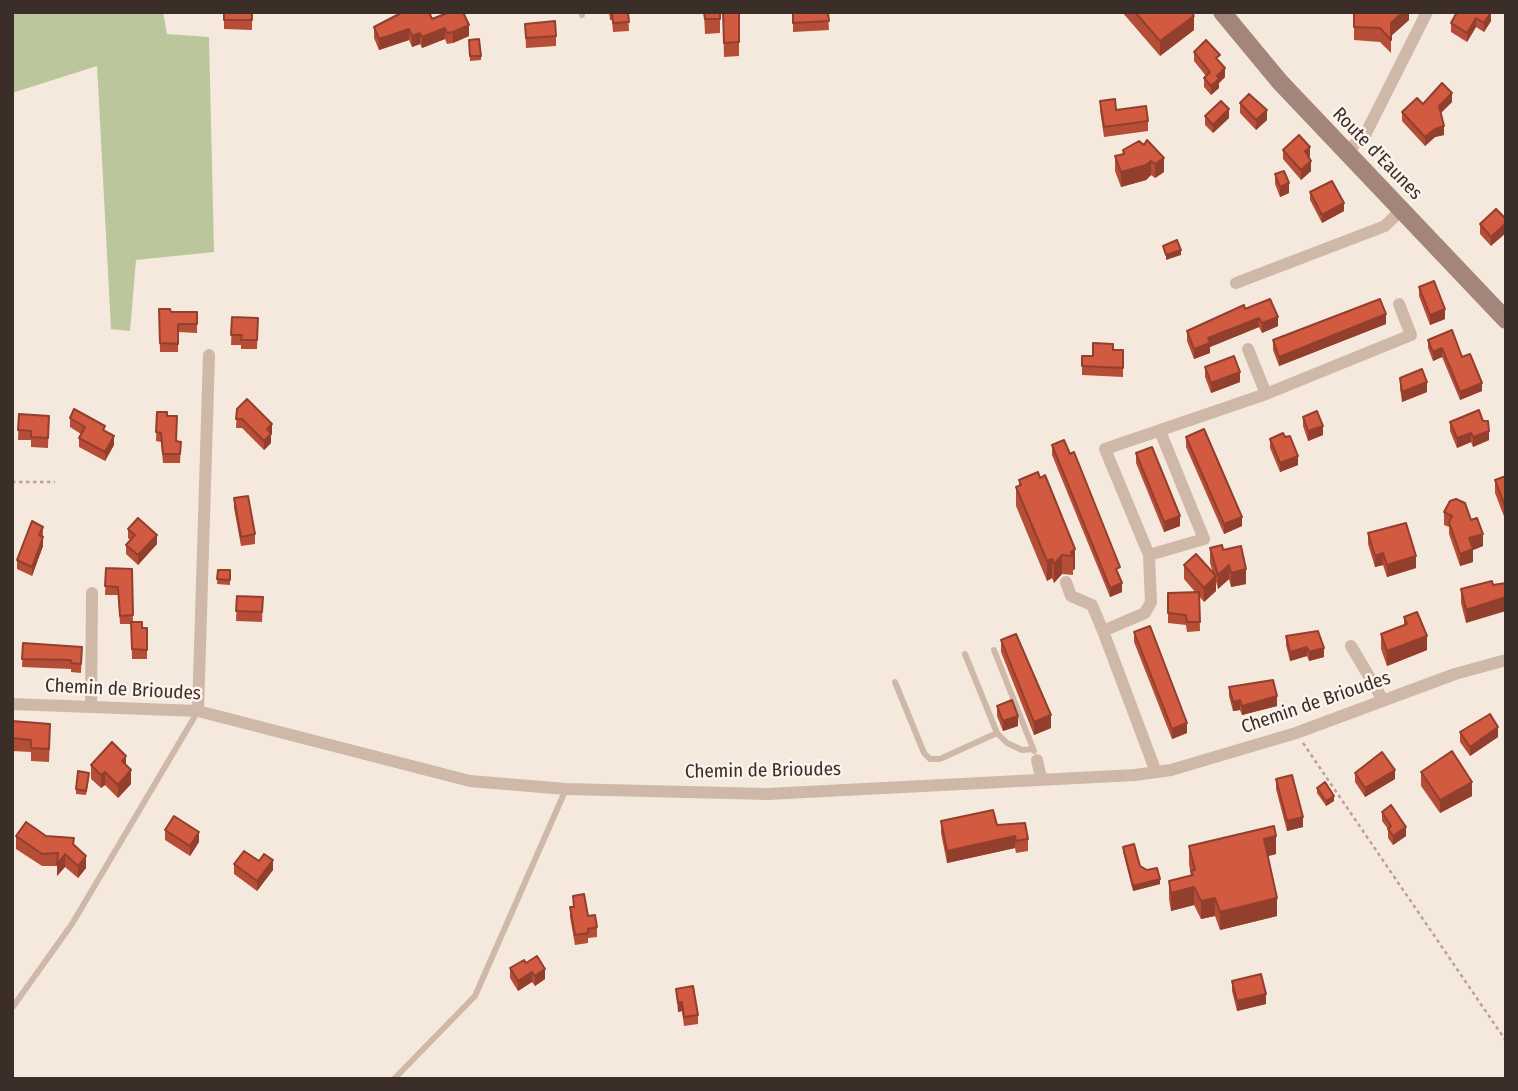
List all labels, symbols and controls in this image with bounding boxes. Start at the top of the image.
street label: Route d'Eaunes [1327,103,1427,205]
street label: Chemin de Brioudes [1238,667,1394,739]
street label: Chemin de Brioudes [44,675,202,705]
street label: Chemin de Brioudes [685,758,841,784]

